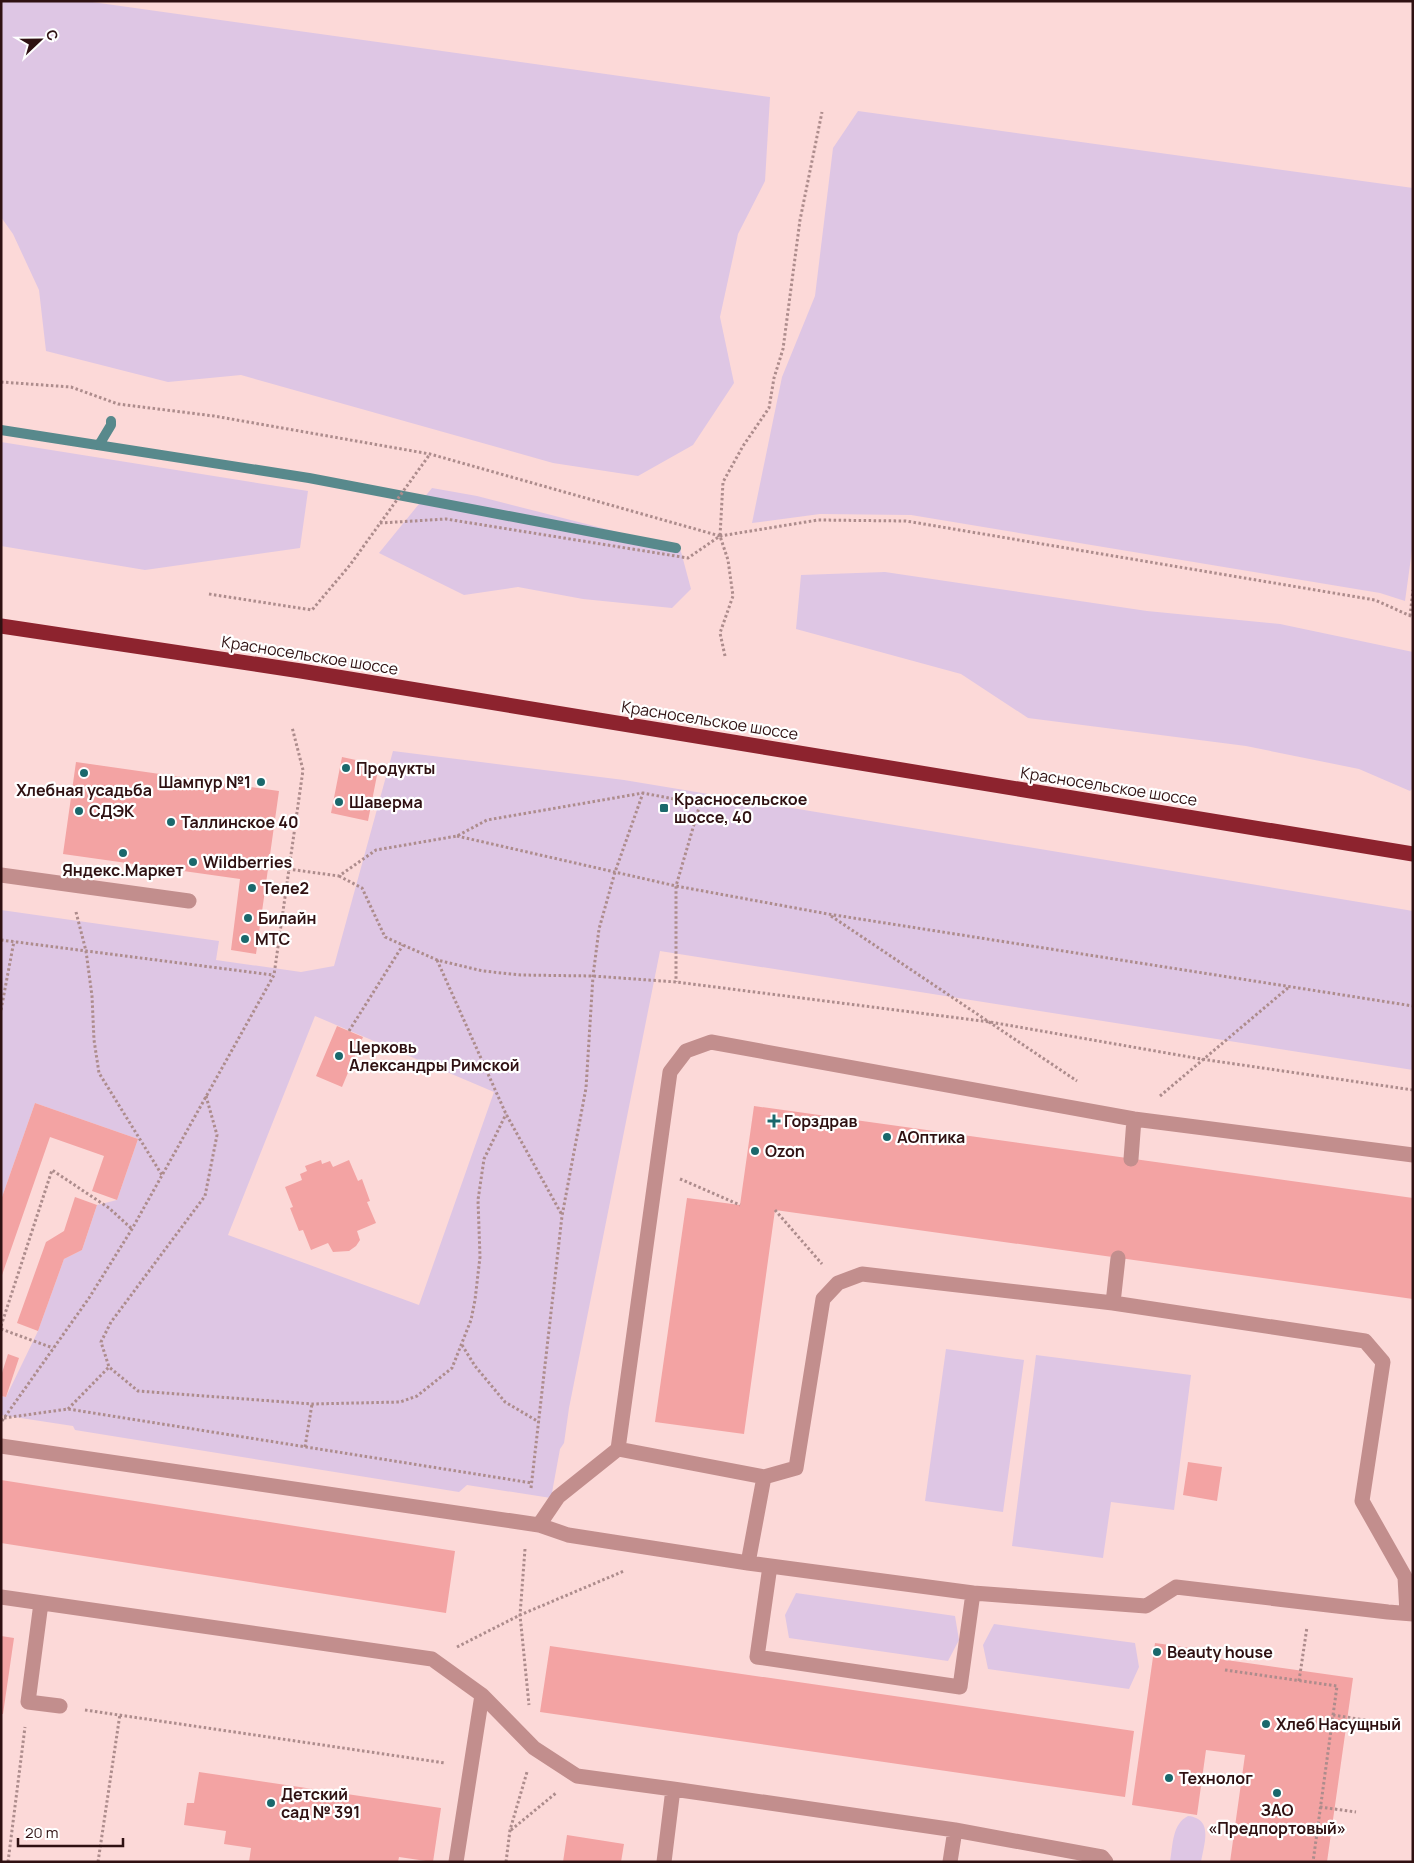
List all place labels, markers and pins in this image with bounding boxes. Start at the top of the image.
place label: Продукты [356,757,435,779]
marker: Продукты [340,762,352,774]
marker: Хлебная усадьба [78,767,90,779]
place label: Шампур №1 [158,771,251,793]
marker: Шампур №1 [255,776,267,788]
place label: Хлебная усадьба [16,779,152,801]
place label: Красносельское шоссе, 40 [674,788,808,828]
place label: Шаверма [349,791,423,813]
marker: Шаверма [333,796,345,808]
place label: СДЭК [89,800,135,822]
marker: Красносельское шоссе, 40 [658,802,670,814]
marker: СДЭК [73,805,85,817]
place label: Таллинское 40 [181,811,299,833]
marker: Таллинское 40 [165,816,177,828]
marker: Яндекс.Маркет [117,847,129,859]
place label: Wildberries [203,851,293,873]
marker: Wildberries [187,856,199,868]
place label: Яндекс.Маркет [62,859,184,881]
place label: Теле2 [262,877,309,899]
marker: Теле2 [246,882,258,894]
place label: Билайн [258,907,317,929]
marker: Билайн [242,912,254,924]
place label: МТС [255,928,290,950]
marker: МТС [239,933,251,945]
place label: Церковь Александры Римской [349,1036,520,1076]
marker: Церковь Александры Римской [333,1050,345,1062]
place label: Горздрав [784,1110,857,1132]
marker: Горздрав [768,1115,780,1127]
place label: АОптика [897,1126,965,1148]
marker: АОптика [881,1131,893,1143]
place label: Ozon [765,1140,805,1162]
marker: Ozon [749,1145,761,1157]
place label: Beauty house [1167,1641,1273,1663]
marker: Beauty house [1151,1646,1163,1658]
place label: Хлеб Насущный [1276,1713,1401,1735]
marker: Хлеб Насущный [1260,1718,1272,1730]
place label: Технолог [1179,1767,1253,1789]
marker: Технолог [1163,1772,1175,1784]
place label: Детский сад № 391 [281,1783,360,1823]
marker: ЗАО «Предпортовый» [1271,1787,1283,1799]
marker: Детский сад № 391 [265,1797,277,1809]
place label: ЗАО «Предпортовый» [1208,1799,1346,1839]

